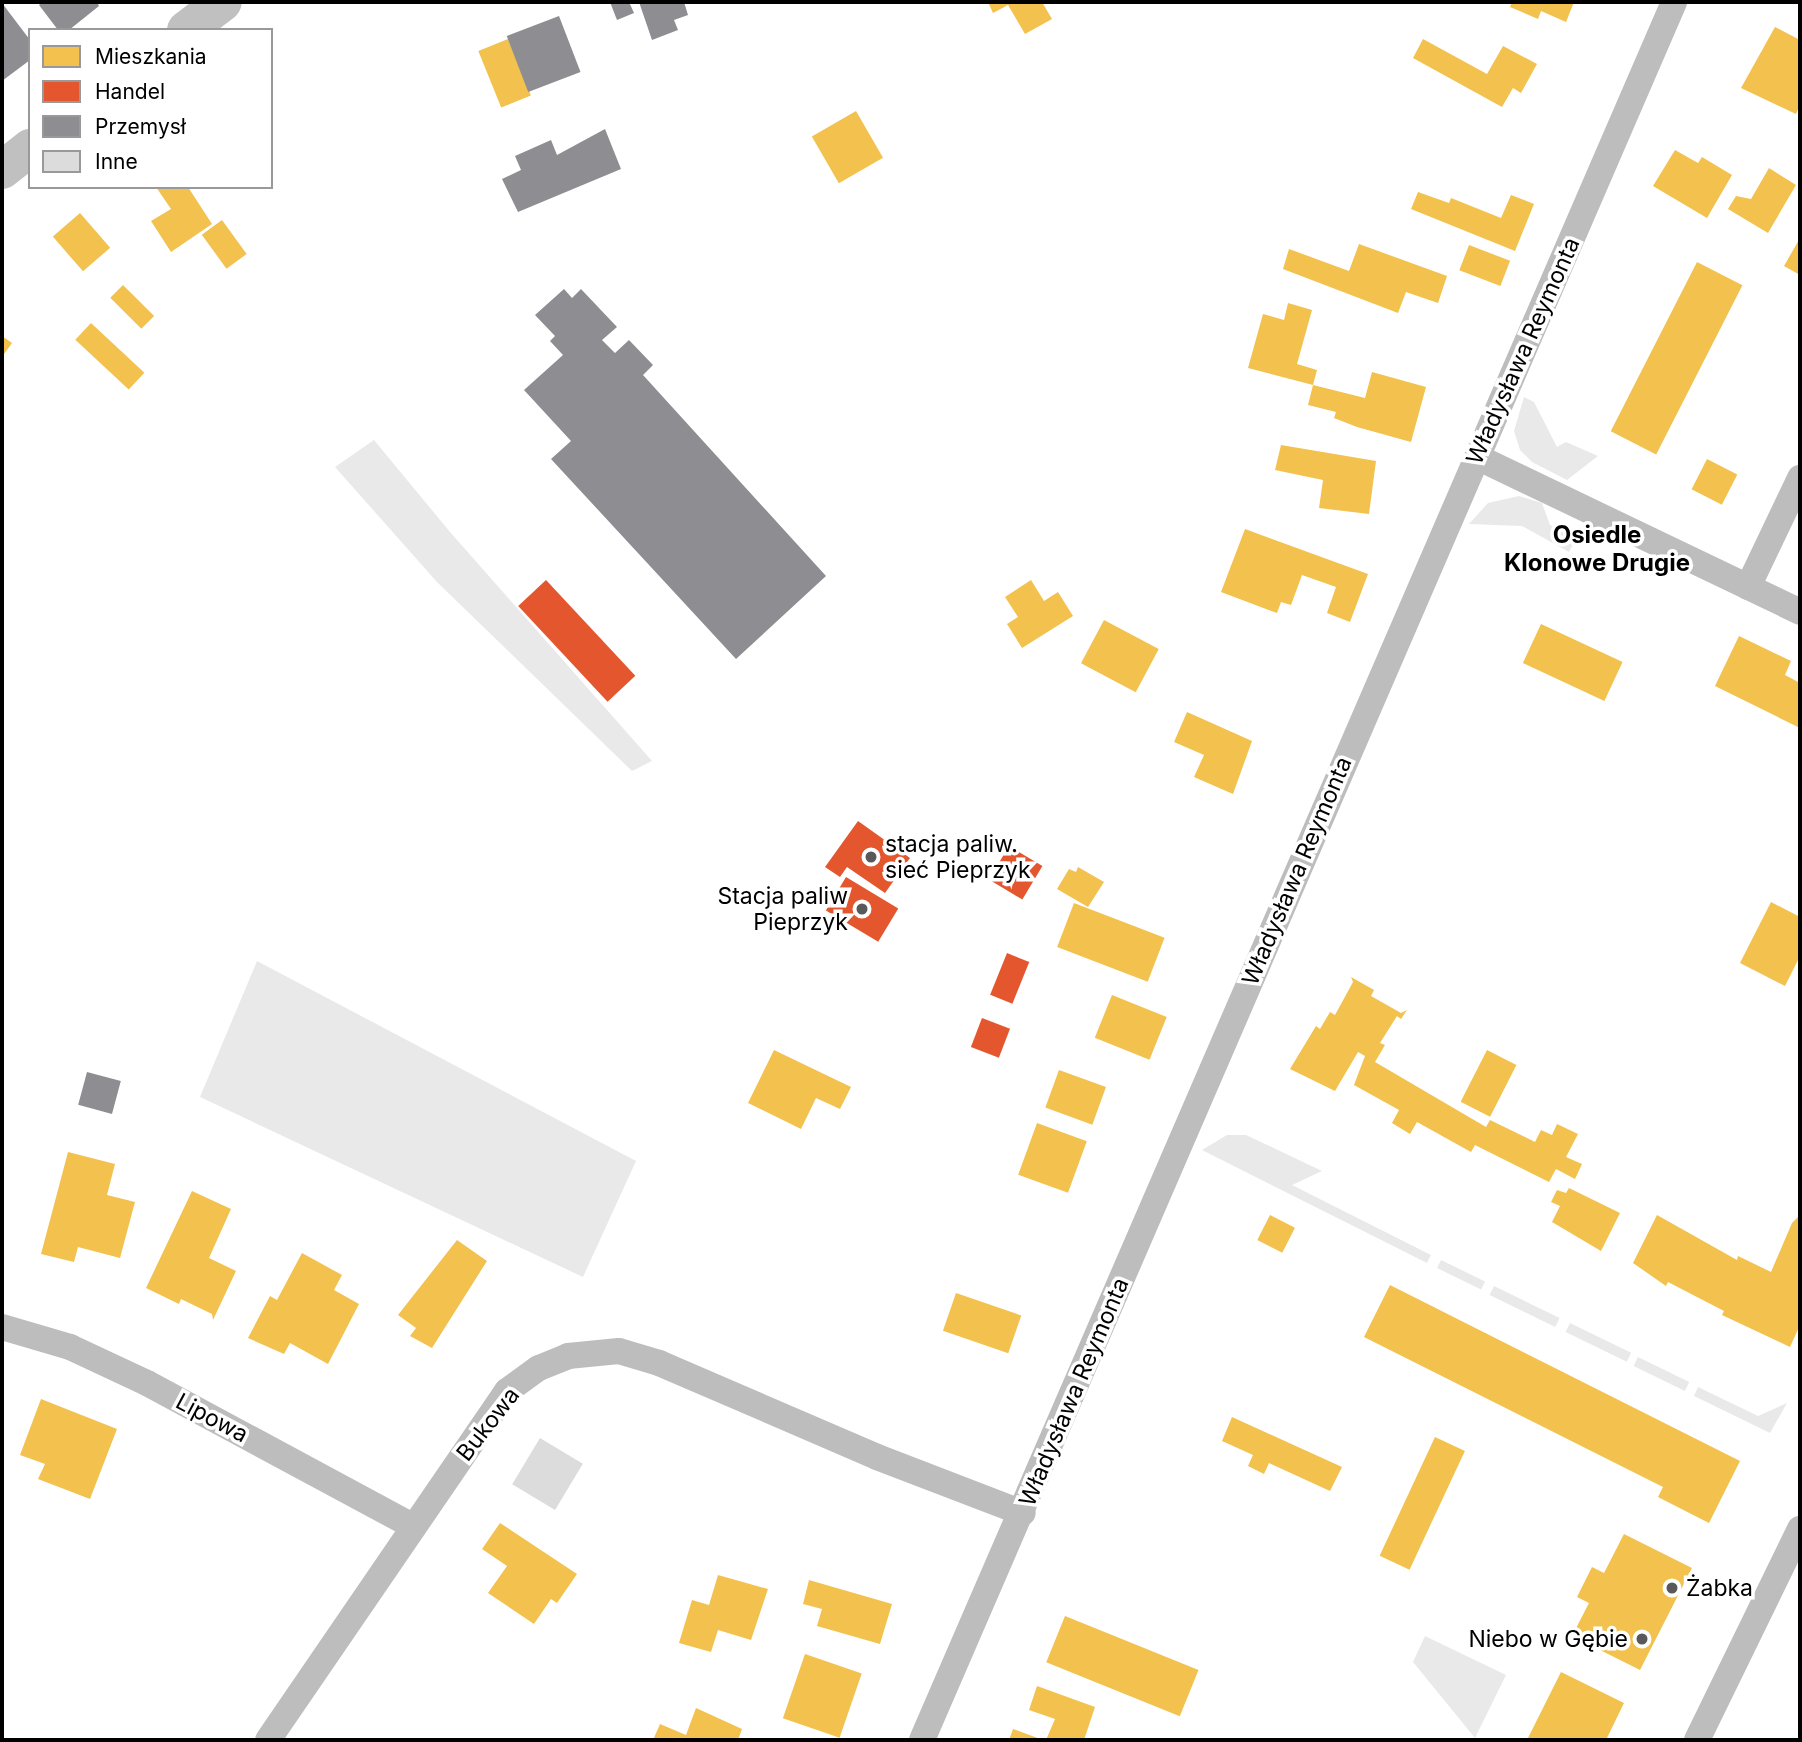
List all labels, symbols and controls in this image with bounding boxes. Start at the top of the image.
legend [28,28,273,189]
text: Mieszkania [95,44,207,69]
text: Handel [95,79,165,104]
text: Przemysł [95,114,186,139]
text: Inne [95,149,138,174]
street label: Władysława Reymonta [1460,233,1586,469]
district label: Osiedle Klonowe Drugie [1504,521,1690,577]
street label: Władysława Reymonta [1236,753,1358,989]
place label: stacja paliw. sieć Pieprzyk [885,830,1031,884]
marker: stacja paliw. sieć Pieprzyk [863,849,879,865]
place label: Stacja paliw Pieprzyk [717,882,848,936]
marker: Stacja paliw Pieprzyk [854,901,870,917]
street label: Władysława Reymonta [1013,1274,1135,1510]
street label: Bukowa [451,1382,525,1466]
street label: Lipowa [171,1388,253,1448]
place label: Żabka [1686,1574,1753,1602]
marker: Żabka [1664,1580,1680,1596]
place label: Niebo w Gębie [1468,1625,1628,1653]
marker: Niebo w Gębie [1634,1631,1650,1647]

